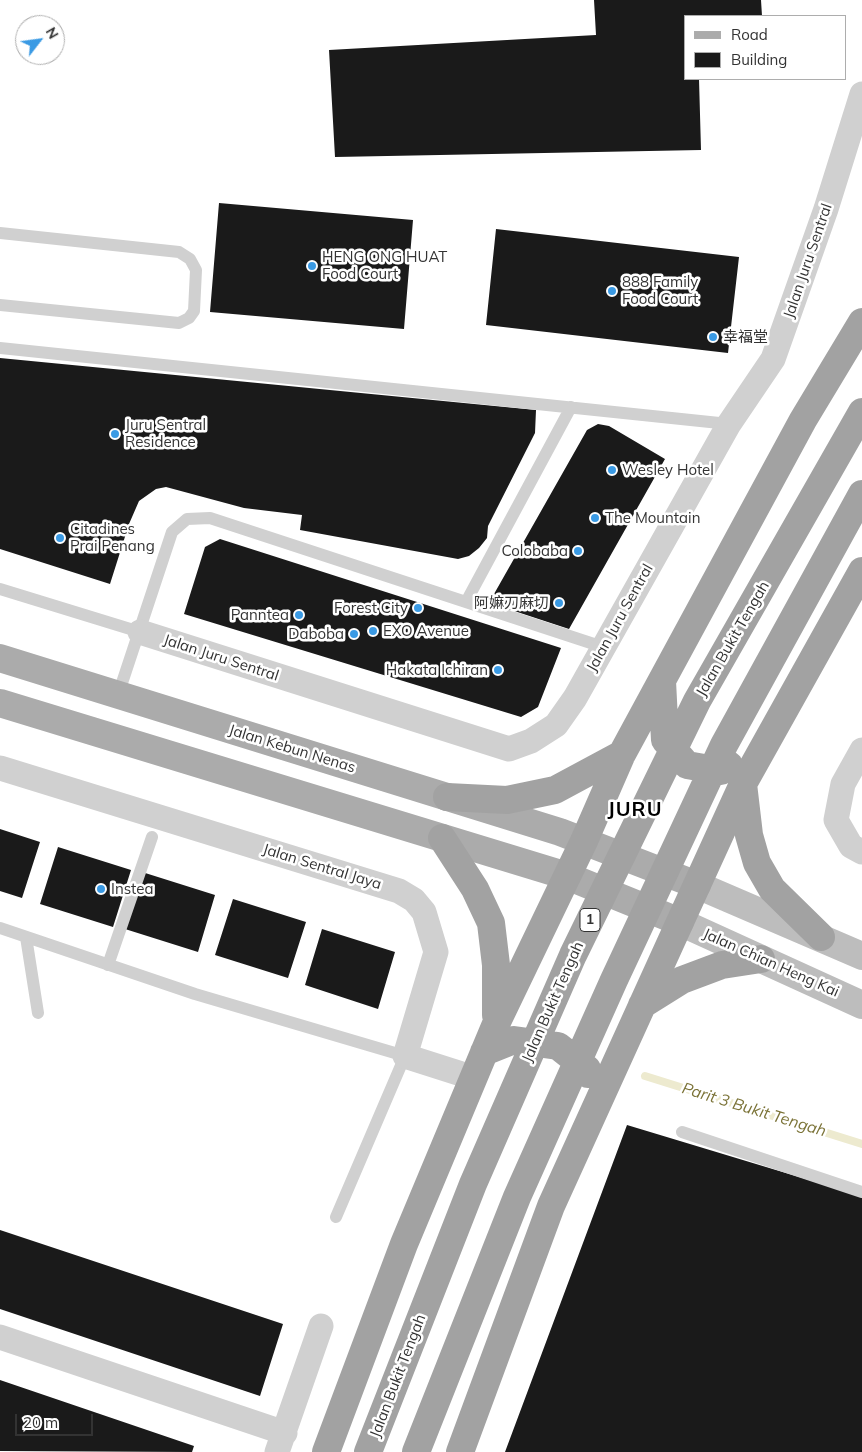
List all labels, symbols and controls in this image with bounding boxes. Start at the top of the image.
north arrow [15,15,65,65]
legend [684,15,847,80]
text: N [42,24,63,42]
text: Road [731,25,768,44]
text: Building [731,50,787,69]
street label: Jalan Juru Sentral [780,201,836,321]
place label: HENG ONG HUAT Food Court [322,248,447,283]
marker: HENG ONG HUAT Food Court [306,260,318,272]
place label: 888 Family Food Court [622,273,698,308]
marker: 888 Family Food Court [606,285,618,297]
place label: 幸福堂 [723,328,768,346]
marker: 幸福堂 [707,331,719,343]
place label: Juru Sentral Residence [125,416,206,451]
marker: Juru Sentral Residence [109,428,121,440]
place label: Wesley Hotel [622,461,714,479]
marker: Wesley Hotel [606,464,618,476]
place label: The Mountain [605,509,700,527]
marker: The Mountain [589,512,601,524]
place label: Citadines Prai Penang [70,520,155,555]
marker: Citadines Prai Penang [54,532,66,544]
place label: Colobaba [502,542,568,560]
marker: Colobaba [572,545,584,557]
street label: Jalan Juru Sentral [583,561,657,675]
street label: Jalan Bukit Tengah [693,578,773,700]
place label: 阿嫲刀麻切 [474,594,549,612]
marker: 阿嫲刀麻切 [553,597,565,609]
place label: Forest City [334,599,408,617]
marker: Forest City [412,602,424,614]
place label: Panntea [231,606,289,624]
marker: Panntea [293,609,305,621]
place label: EXO Avenue [383,622,469,640]
place label: Daboba [288,625,344,643]
marker: EXO Avenue [367,625,379,637]
marker: Daboba [348,628,360,640]
street label: Jalan Juru Sentral [161,631,281,685]
place label: Hakata Ichiran [386,661,488,679]
marker: Hakata Ichiran [492,664,504,676]
street label: Jalan Kebun Nenas [226,721,358,777]
district label: JURU [607,798,663,822]
street label: Jalan Sentral Jaya [260,840,384,894]
place label: Instea [111,880,153,898]
marker: Instea [95,883,107,895]
road number: 1 [580,908,600,932]
street label: Jalan Chian Heng Kai [700,925,842,1001]
street label: Jalan Bukit Tengah [518,939,588,1065]
water label: Parit 3 Bukit Tengah [680,1079,828,1141]
street label: Jalan Bukit Tengah [366,1312,430,1440]
scale bar [18,1404,95,1436]
text: 20 m [23,1413,58,1432]

